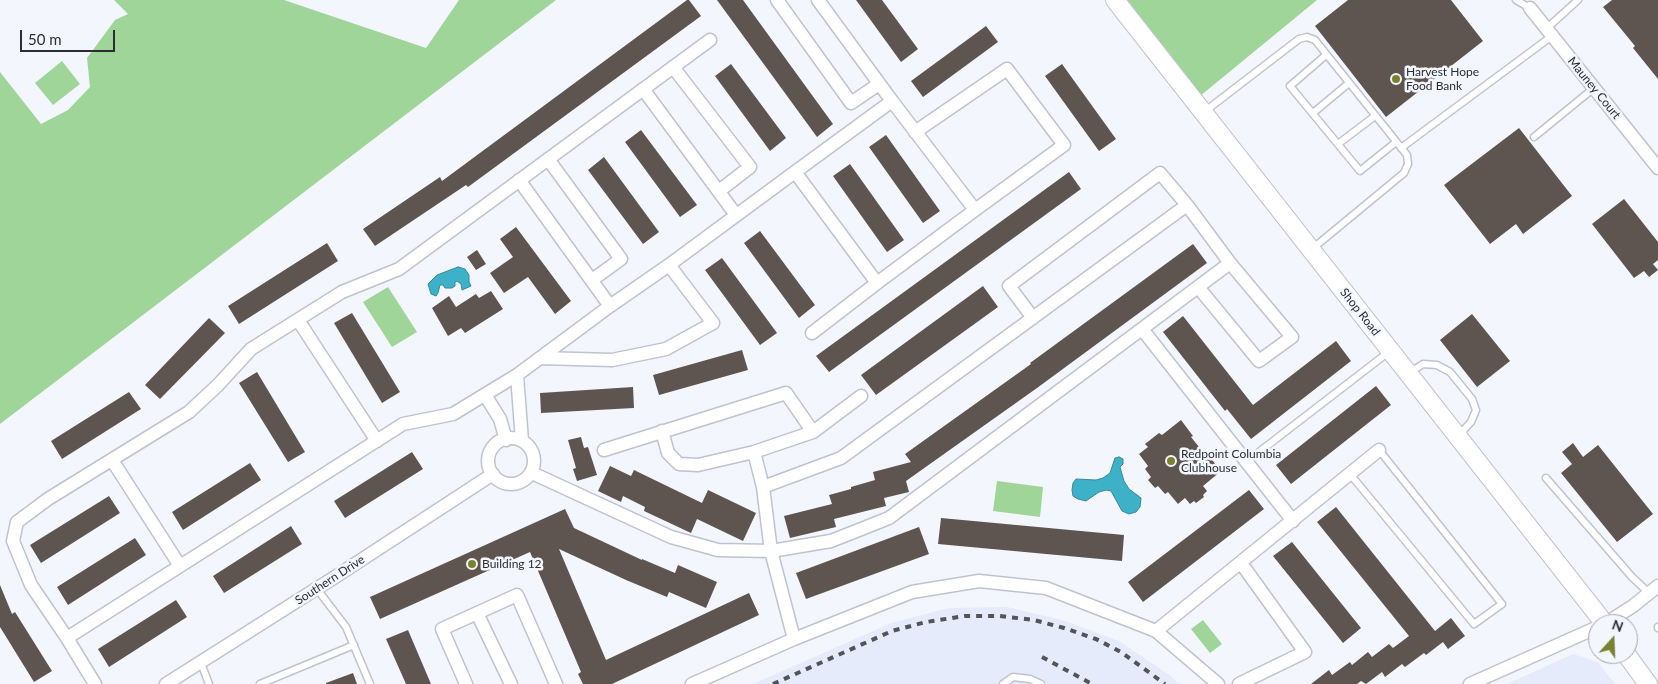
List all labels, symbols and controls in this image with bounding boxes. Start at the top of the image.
scale bar [22,20,118,52]
text: 50 m [28,30,62,48]
street label: Mauney Court [1565,54,1623,122]
place label: Harvest Hope Food Bank [1406,65,1479,93]
marker: Harvest Hope Food Bank [1390,73,1402,85]
street label: Shop Road [1337,285,1383,339]
place label: Redpoint Columbia Clubhouse [1181,447,1281,475]
marker: Redpoint Columbia Clubhouse [1165,455,1177,467]
street label: Southern Drive [293,552,367,608]
place label: Building 12 [482,557,542,571]
marker: Building 12 [466,558,478,570]
north arrow [1588,614,1638,664]
text: N [1610,616,1626,635]

